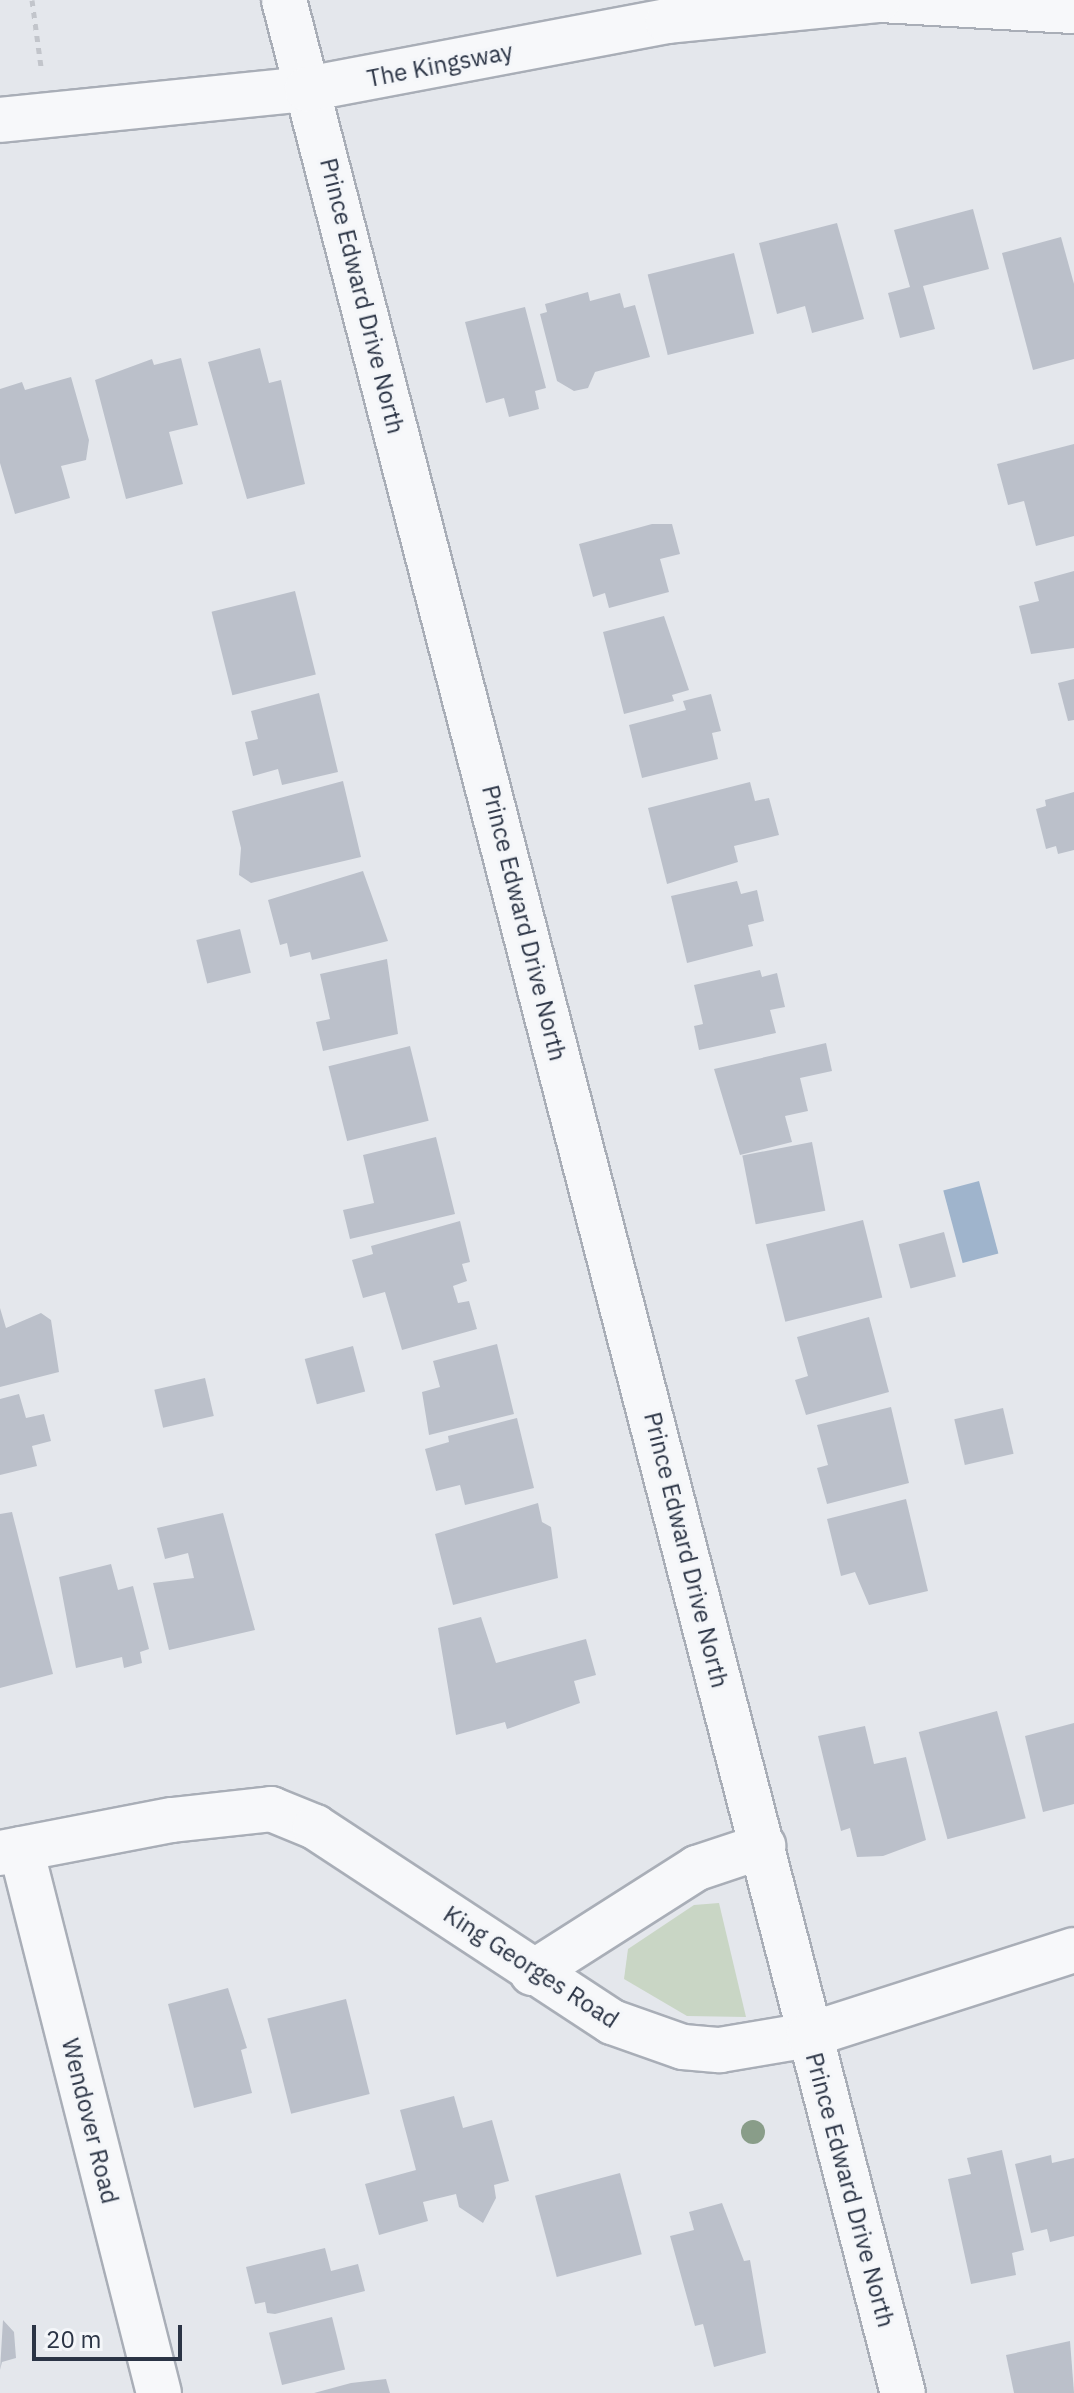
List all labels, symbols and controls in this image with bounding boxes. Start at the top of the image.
street label: The Kingsway [365,37,515,93]
street label: Prince Edward Drive North [314,155,410,437]
street label: Prince Edward Drive North [476,782,572,1064]
street label: Prince Edward Drive North [638,1409,734,1691]
street label: King Georges Road [438,1900,624,2034]
street label: Wendover Road [56,2035,124,2207]
street label: Prince Edward Drive North [799,2049,901,2331]
scale bar [36,2309,186,2359]
text: 20 m [46,2323,101,2355]

